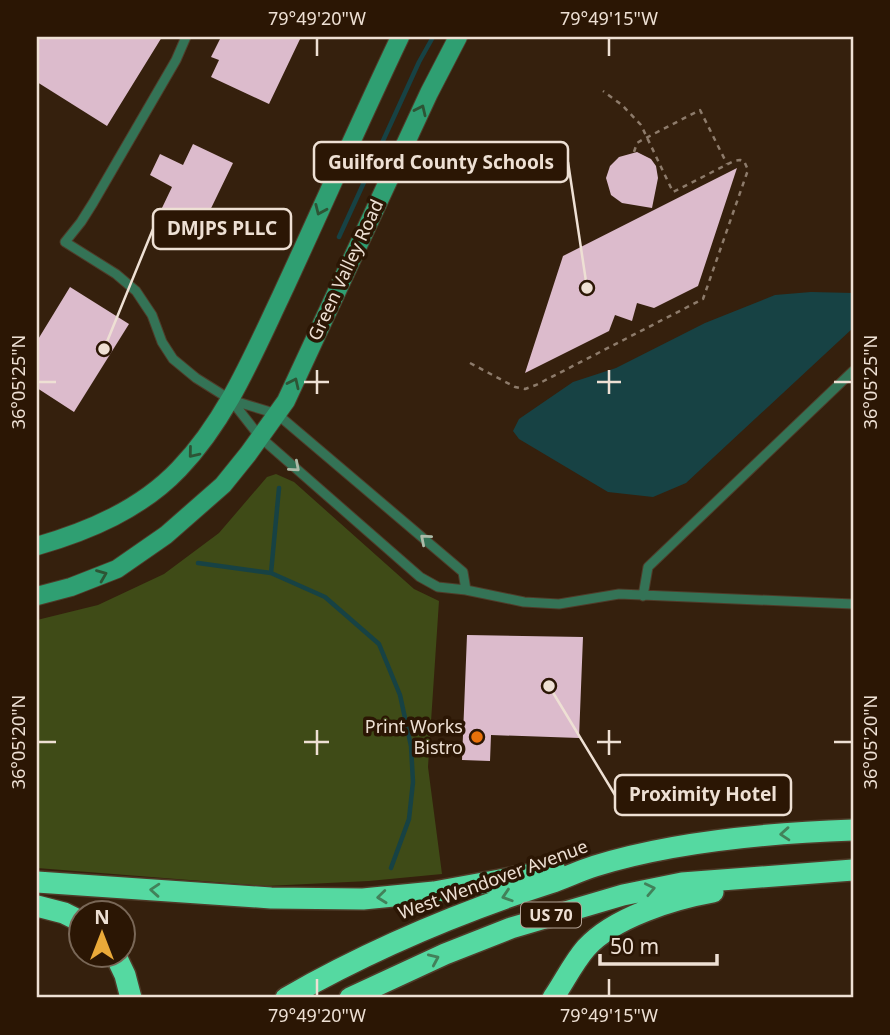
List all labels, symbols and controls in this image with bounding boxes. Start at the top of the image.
text: 79°49'20"W [268,6,366,30]
text: 79°49'15"W [560,6,658,30]
one-way arrow [413,105,427,117]
callout: Guilford County Schools [314,142,568,182]
text: Guilford County Schools [328,149,554,175]
street label: Green Valley Road [302,195,388,344]
one-way arrow [314,203,328,215]
callout: DMJPS PLLC [153,209,291,249]
text: DMJPS PLLC [167,215,277,241]
text: 36°05'25"N [6,335,30,429]
text: 36°05'25"N [858,335,882,429]
one-way arrow [286,378,300,390]
one-way arrow [188,445,201,457]
one-way arrow [286,459,299,471]
one-way arrow [421,535,434,547]
one-way arrow [95,570,107,584]
text: 36°05'20"N [6,695,30,789]
text: 36°05'20"N [858,695,882,789]
place label: Print Works Bistro [365,714,463,759]
marker: Print Works Bistro [469,729,485,745]
callout: Proximity Hotel [615,775,791,815]
text: Proximity Hotel [629,781,777,807]
one-way arrow [779,826,790,841]
street label: West Wendover Avenue [394,834,591,925]
one-way arrow [149,883,160,898]
one-way arrow [644,883,656,898]
one-way arrow [502,888,514,902]
one-way arrow [377,890,388,905]
north arrow [66,898,136,968]
road number: US 70 [521,903,581,928]
text: N [94,904,110,930]
scale bar [600,923,717,967]
text: 50 m [610,932,659,960]
one-way arrow [426,953,439,967]
text: 79°49'20"W [268,1003,366,1027]
text: 79°49'15"W [560,1003,658,1027]

